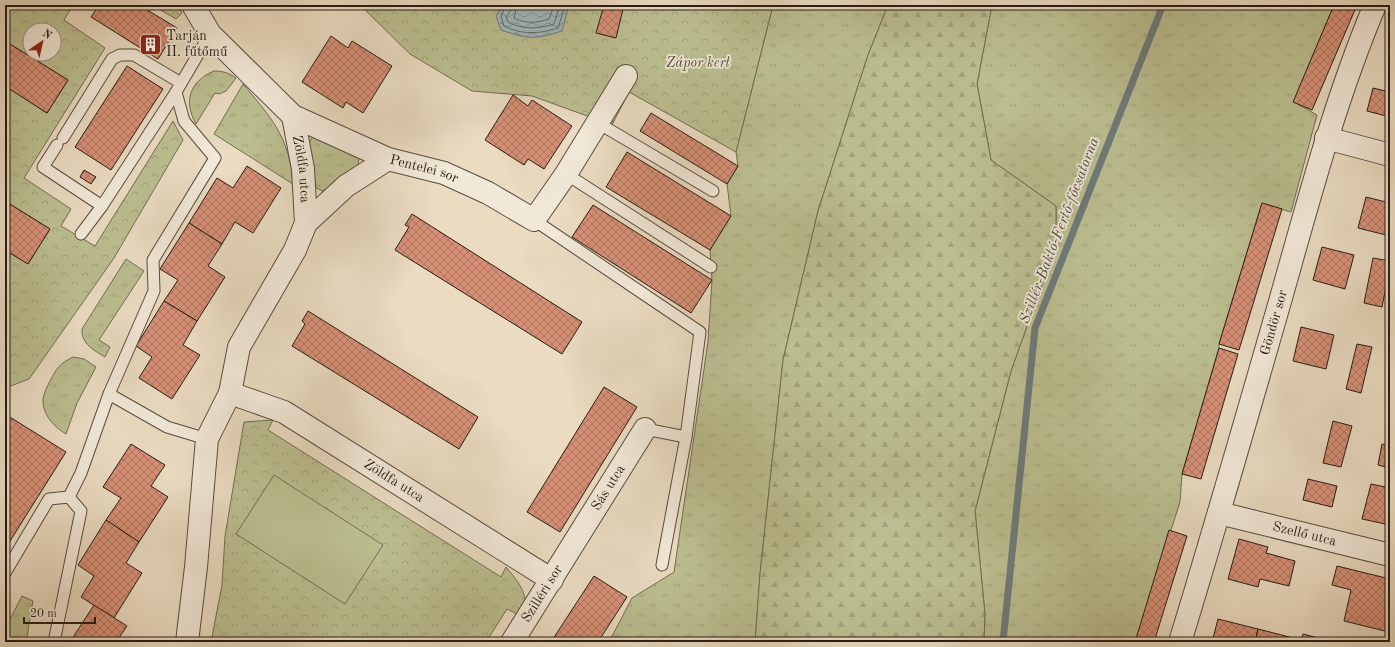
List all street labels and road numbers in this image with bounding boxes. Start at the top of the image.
street label: Zöldfa utca [290,134,312,204]
street label: Pentelei sor [388,153,461,186]
street label: Göndör sor [1258,288,1290,357]
street label: Zöldfa utca [361,457,427,505]
street label: Sás utca [589,462,628,513]
street label: Szellő utca [1271,519,1338,549]
street label: Szilléri sor [519,562,565,625]

